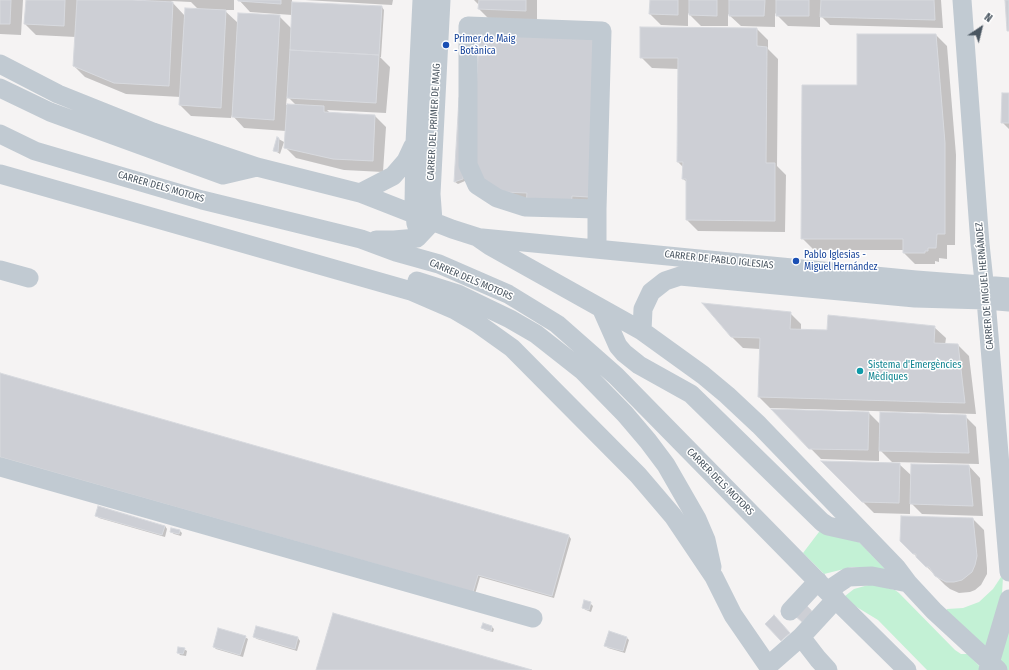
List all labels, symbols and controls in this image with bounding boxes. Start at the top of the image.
north arrow [961,8,1001,48]
text: N [982,11,995,25]
place label: Primer de Maig - Botànica [454,33,515,56]
marker: Primer de Maig - Botànica [441,40,451,50]
street label: CARRER DEL PRIMER DE MAIG [425,63,443,181]
street label: CARRER DELS MOTORS [116,169,206,205]
street label: CARRER DE MIGUEL HERNÁNDEZ [973,222,997,350]
street label: CARRER DE PABLO IGLESIAS [664,248,774,272]
place label: Pablo Iglesias - Miguel Hernández [804,249,877,272]
marker: Pablo Iglesias - Miguel Hernández [791,256,801,266]
street label: CARRER DELS MOTORS [427,257,515,303]
place label: Sistema d'Emergències Mèdiques [868,359,961,382]
marker: Sistema d'Emergències Mèdiques [855,366,865,376]
street label: CARRER DELS MOTORS [684,446,756,518]

